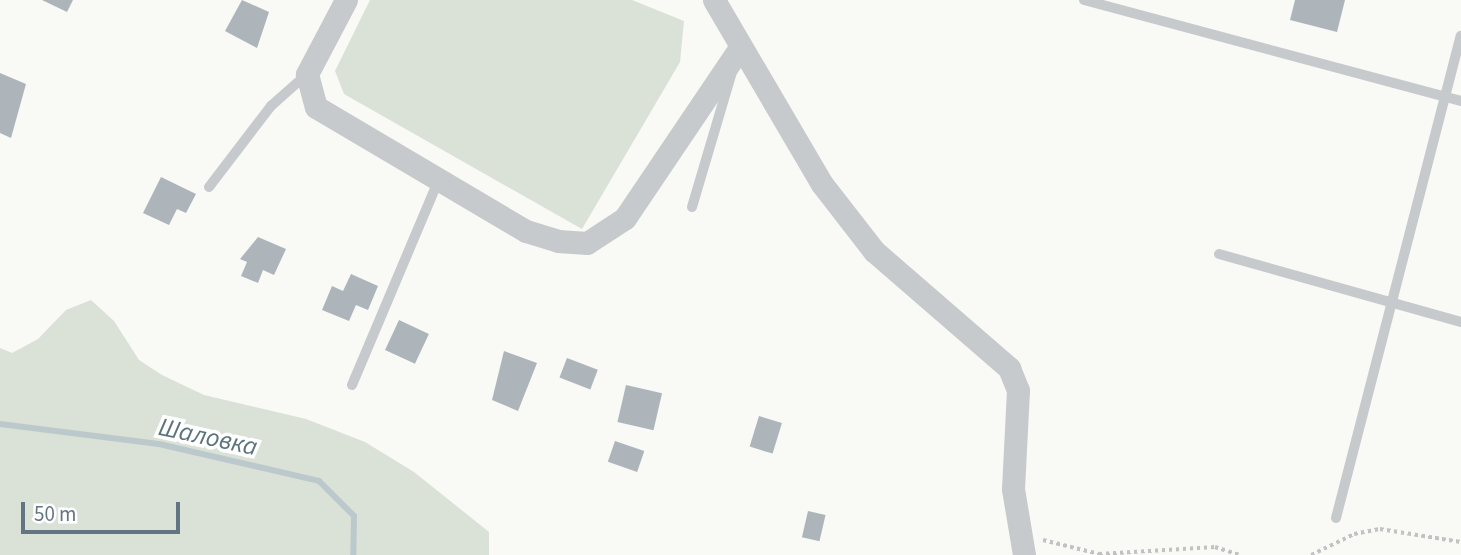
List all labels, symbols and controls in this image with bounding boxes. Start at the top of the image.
water label: Шаловка [156,411,260,463]
scale bar [24,489,184,532]
text: 50 m [34,499,76,529]

